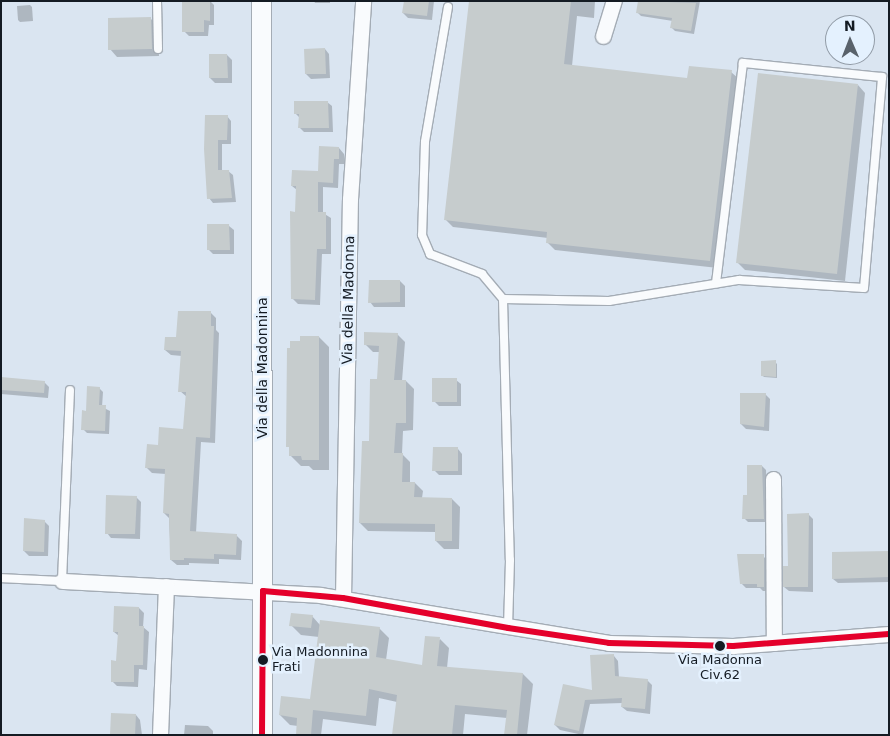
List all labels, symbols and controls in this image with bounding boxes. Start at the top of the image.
north arrow [825,15,875,65]
text: N [844,18,856,34]
street label: Via della Madonna [338,235,358,365]
street label: Via della Madonnina [254,297,270,439]
marker: Via Madonna Civ.62 [715,641,725,651]
place label: Via Madonnina Frati [272,645,368,676]
place label: Via Madonna Civ.62 [678,653,762,684]
marker: Via Madonnina Frati [258,655,268,665]

